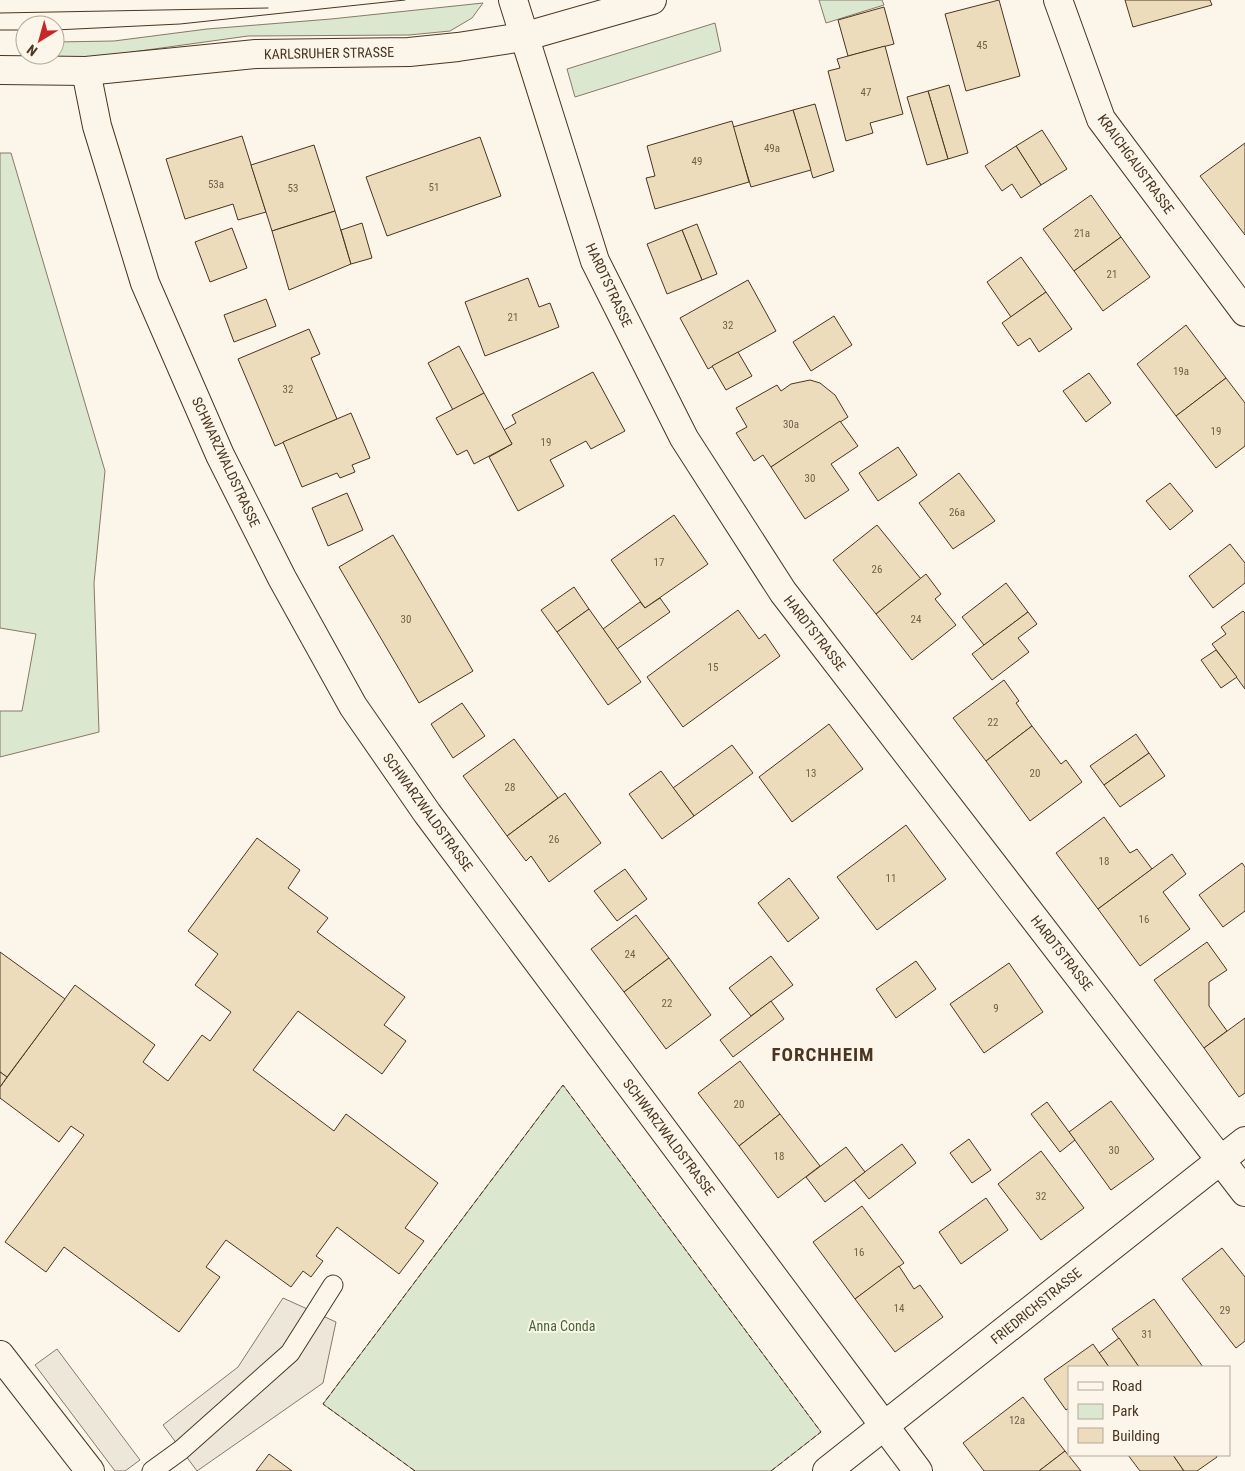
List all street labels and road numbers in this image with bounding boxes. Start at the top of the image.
street label: KARLSRUHER STRASSE [264,44,394,62]
street label: KRAICHGAUSTRASSE [1095,111,1177,217]
street label: HARDTSTRASSE [583,240,635,330]
street label: SCHWARZWALDSTRASSE [189,394,263,530]
street label: HARDTSTRASSE [781,592,849,674]
street label: SCHWARZWALDSTRASSE [380,750,476,874]
street label: HARDTSTRASSE [1028,912,1096,994]
street label: SCHWARZWALDSTRASSE [620,1076,718,1198]
street label: FRIEDRICHSTRASSE [988,1265,1084,1347]

